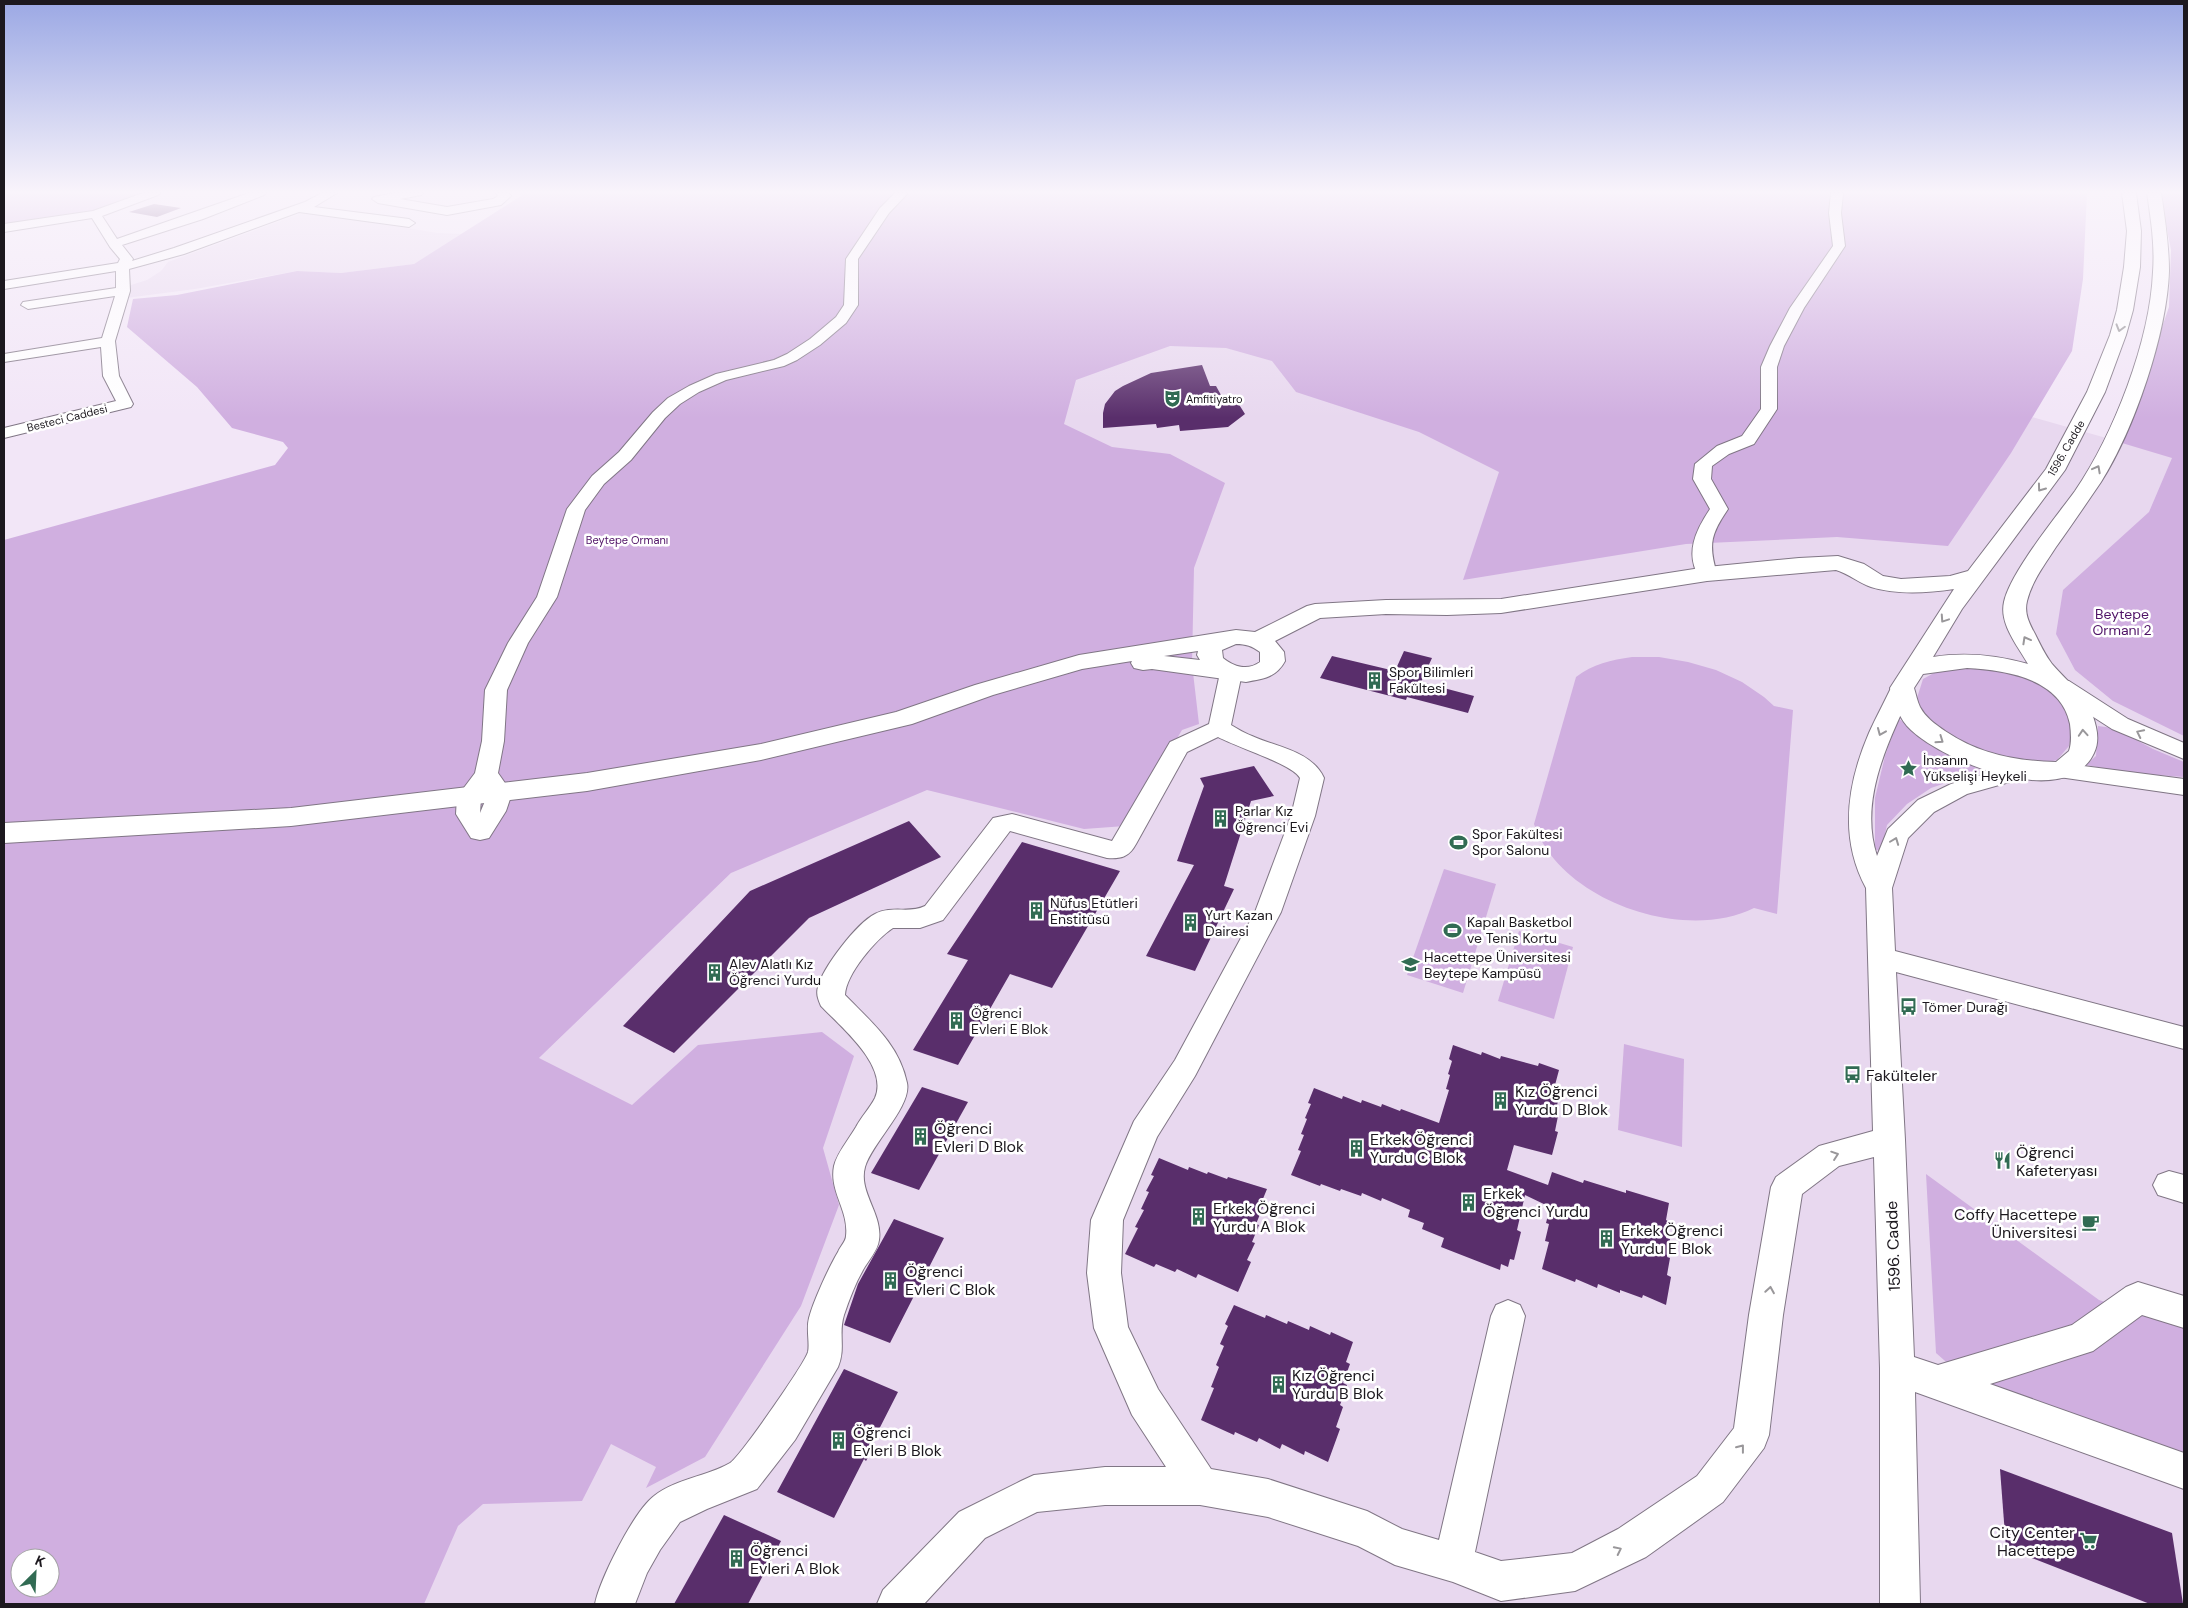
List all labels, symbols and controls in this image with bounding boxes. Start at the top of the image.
one-way arrow [2116,323,2126,331]
theatre icon: Amfitiyatro [1162,389,1182,409]
place label: Amfitiyatro [1186,392,1243,406]
street label: Besteci Caddesi [25,401,109,435]
street label: 1596. Cadde [2044,418,2088,478]
one-way arrow [2091,466,2101,475]
one-way arrow [2039,482,2047,491]
park label: Beytepe Ormanı [586,533,668,547]
park label: Beytepe Ormanı 2 [2092,605,2152,639]
one-way arrow [1941,613,1950,622]
one-way arrow [2022,637,2032,646]
place label: Spor Bilimleri Fakültesi [1389,663,1473,697]
building icon: Spor Bilimleri Fakültesi [1365,670,1385,690]
one-way arrow [1877,727,1888,736]
one-way arrow [2078,729,2089,737]
one-way arrow [2136,729,2145,739]
one-way arrow [1934,734,1944,743]
place label: İnsanın Yükselişi Heykeli [1923,751,2027,785]
place icon: İnsanın Yükselişi Heykeli [1899,758,1919,778]
place label: Parlar Kız Öğrenci Evi [1235,802,1308,836]
building icon: Parlar Kız Öğrenci Evi [1211,809,1231,829]
place label: Spor Fakültesi Spor Salonu [1472,825,1563,859]
sports icon: Spor Fakültesi Spor Salonu [1448,832,1468,852]
one-way arrow [1889,837,1899,846]
place label: Nüfus Etütleri Enstitüsü [1050,894,1138,928]
building icon: Nüfus Etütleri Enstitüsü [1026,901,1046,921]
place label: Yurt Kazan Dairesi [1205,906,1273,940]
building icon: Yurt Kazan Dairesi [1181,913,1201,933]
place label: Kapalı Basketbol ve Tenis Kortu [1467,913,1572,947]
sports icon: Kapalı Basketbol ve Tenis Kortu [1443,920,1463,940]
place label: Hacettepe Üniversitesi Beytepe Kampüsü [1424,948,1571,982]
place label: Alev Alatlı Kız Öğrenci Yurdu [729,955,821,989]
school or university icon: Hacettepe Üniversitesi Beytepe Kampüsü [1400,955,1420,975]
building icon: Alev Alatlı Kız Öğrenci Yurdu [705,962,725,982]
bus stop icon: Tömer Durağı [1898,997,1918,1017]
place label: Tömer Durağı [1922,998,2008,1016]
place label: Öğrenci Evleri E Blok [971,1004,1048,1038]
building icon: Öğrenci Evleri E Blok [947,1011,967,1031]
bus stop icon: Fakülteler [1842,1065,1862,1085]
place label: Fakülteler [1866,1065,1937,1086]
place label: Kız Öğrenci Yurdu D Blok [1515,1081,1608,1120]
building icon: Kız Öğrenci Yurdu D Blok [1491,1090,1511,1110]
place label: Öğrenci Evleri D Blok [934,1118,1024,1157]
building icon: Öğrenci Evleri D Blok [910,1127,930,1147]
place label: Erkek Öğrenci Yurdu C Blok [1370,1129,1472,1168]
building icon: Erkek Öğrenci Yurdu C Blok [1346,1138,1366,1158]
place label: Öğrenci Kafeteryası [2016,1142,2097,1181]
one-way arrow [1830,1151,1839,1161]
restaurant icon: Öğrenci Kafeteryası [1992,1151,2012,1171]
place label: Erkek Öğrenci Yurdu [1483,1183,1588,1222]
building icon: Erkek Öğrenci Yurdu [1459,1192,1479,1212]
place label: Erkek Öğrenci Yurdu A Blok [1213,1198,1315,1237]
street label: 1596. Cadde [1881,1200,1905,1292]
place label: Coffy Hacettepe Üniversitesi [1954,1204,2077,1243]
building icon: Erkek Öğrenci Yurdu A Blok [1189,1207,1209,1227]
cafe icon: Coffy Hacettepe Üniversitesi [2081,1213,2101,1233]
place label: Erkek Öğrenci Yurdu E Blok [1621,1220,1723,1259]
building icon: Erkek Öğrenci Yurdu E Blok [1597,1229,1617,1249]
place label: Öğrenci Evleri C Blok [905,1261,996,1300]
building icon: Öğrenci Evleri C Blok [881,1270,901,1290]
one-way arrow [1764,1285,1775,1293]
place label: Kız Öğrenci Yurdu B Blok [1292,1365,1384,1404]
building icon: Kız Öğrenci Yurdu B Blok [1268,1374,1288,1394]
place label: Öğrenci Evleri B Blok [853,1422,942,1461]
building icon: Öğrenci Evleri B Blok [829,1431,849,1451]
one-way arrow [1736,1445,1744,1454]
place label: City Center Hacettepe [1989,1522,2075,1561]
supermarket icon: City Center Hacettepe [2079,1531,2099,1551]
place label: Öğrenci Evleri A Blok [750,1540,840,1579]
one-way arrow [1613,1546,1622,1556]
north arrow [10,1548,60,1598]
building icon: Öğrenci Evleri A Blok [726,1549,746,1569]
text: K [32,1551,48,1571]

